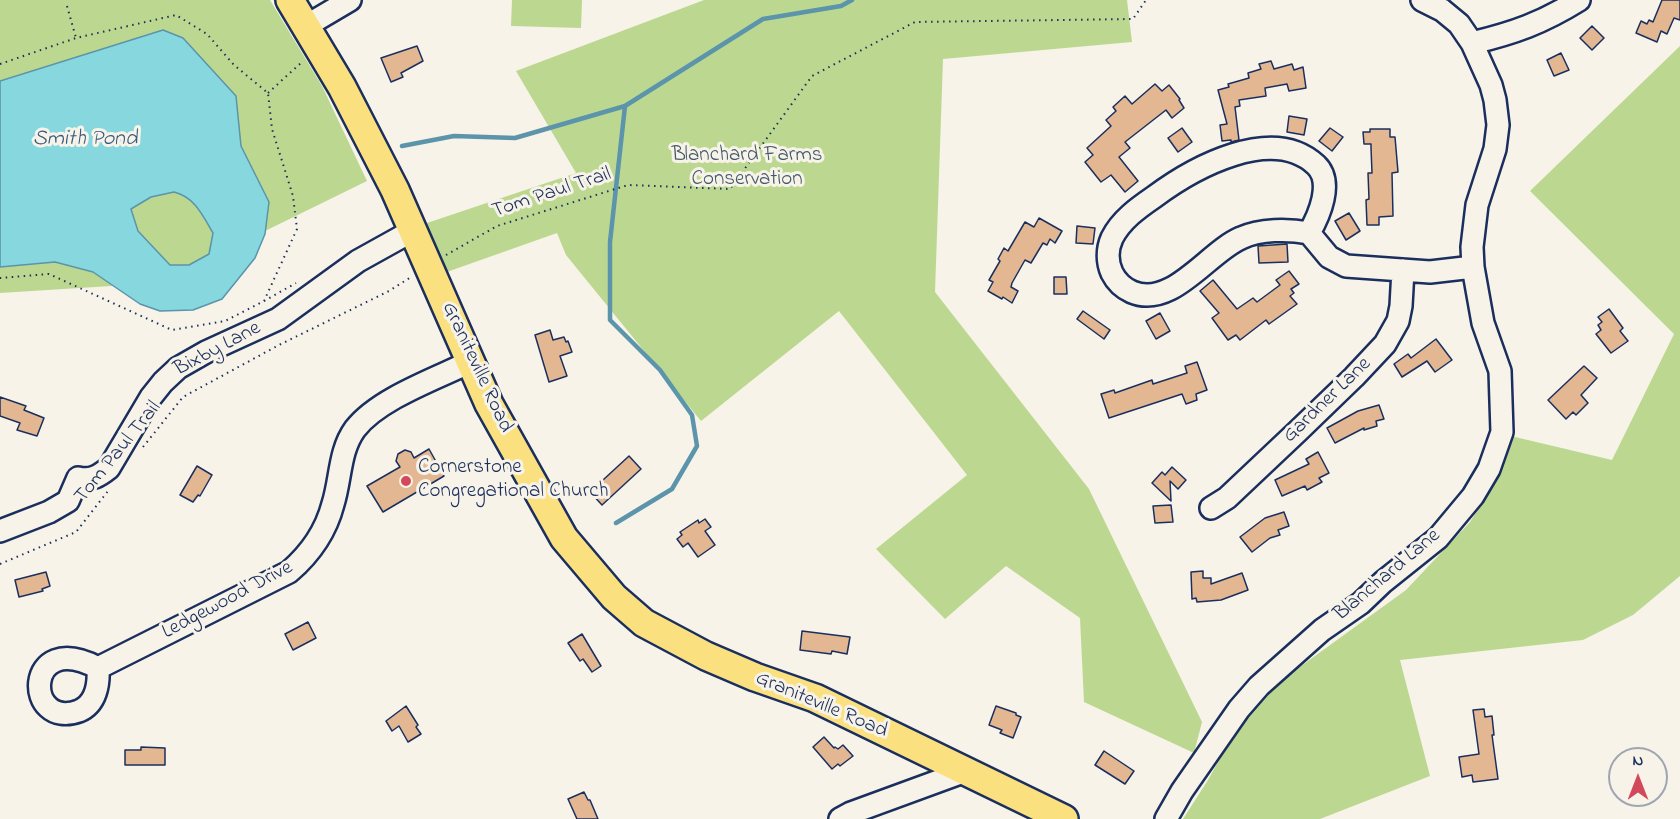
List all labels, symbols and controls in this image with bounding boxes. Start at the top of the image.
water label: Smith Pond [33,127,137,153]
park label: Blanchard Farms Conservation [672,144,822,194]
street label: Tom Paul Trail [489,163,615,225]
street label: Graniteville Road [435,299,517,437]
street label: Bixby Lane [170,317,266,383]
street label: Gardner Lane [1279,353,1377,449]
street label: Tom Paul Trail [70,397,168,509]
place label: Cornerstone Congregational Church [418,456,608,506]
marker: Cornerstone Congregational Church [399,474,413,488]
street label: Blanchard Lane [1330,524,1446,628]
street label: Ledgewood Drive [158,556,298,646]
street label: Graniteville Road [751,667,891,745]
north arrow [1608,747,1668,807]
text: N [1633,749,1643,773]

